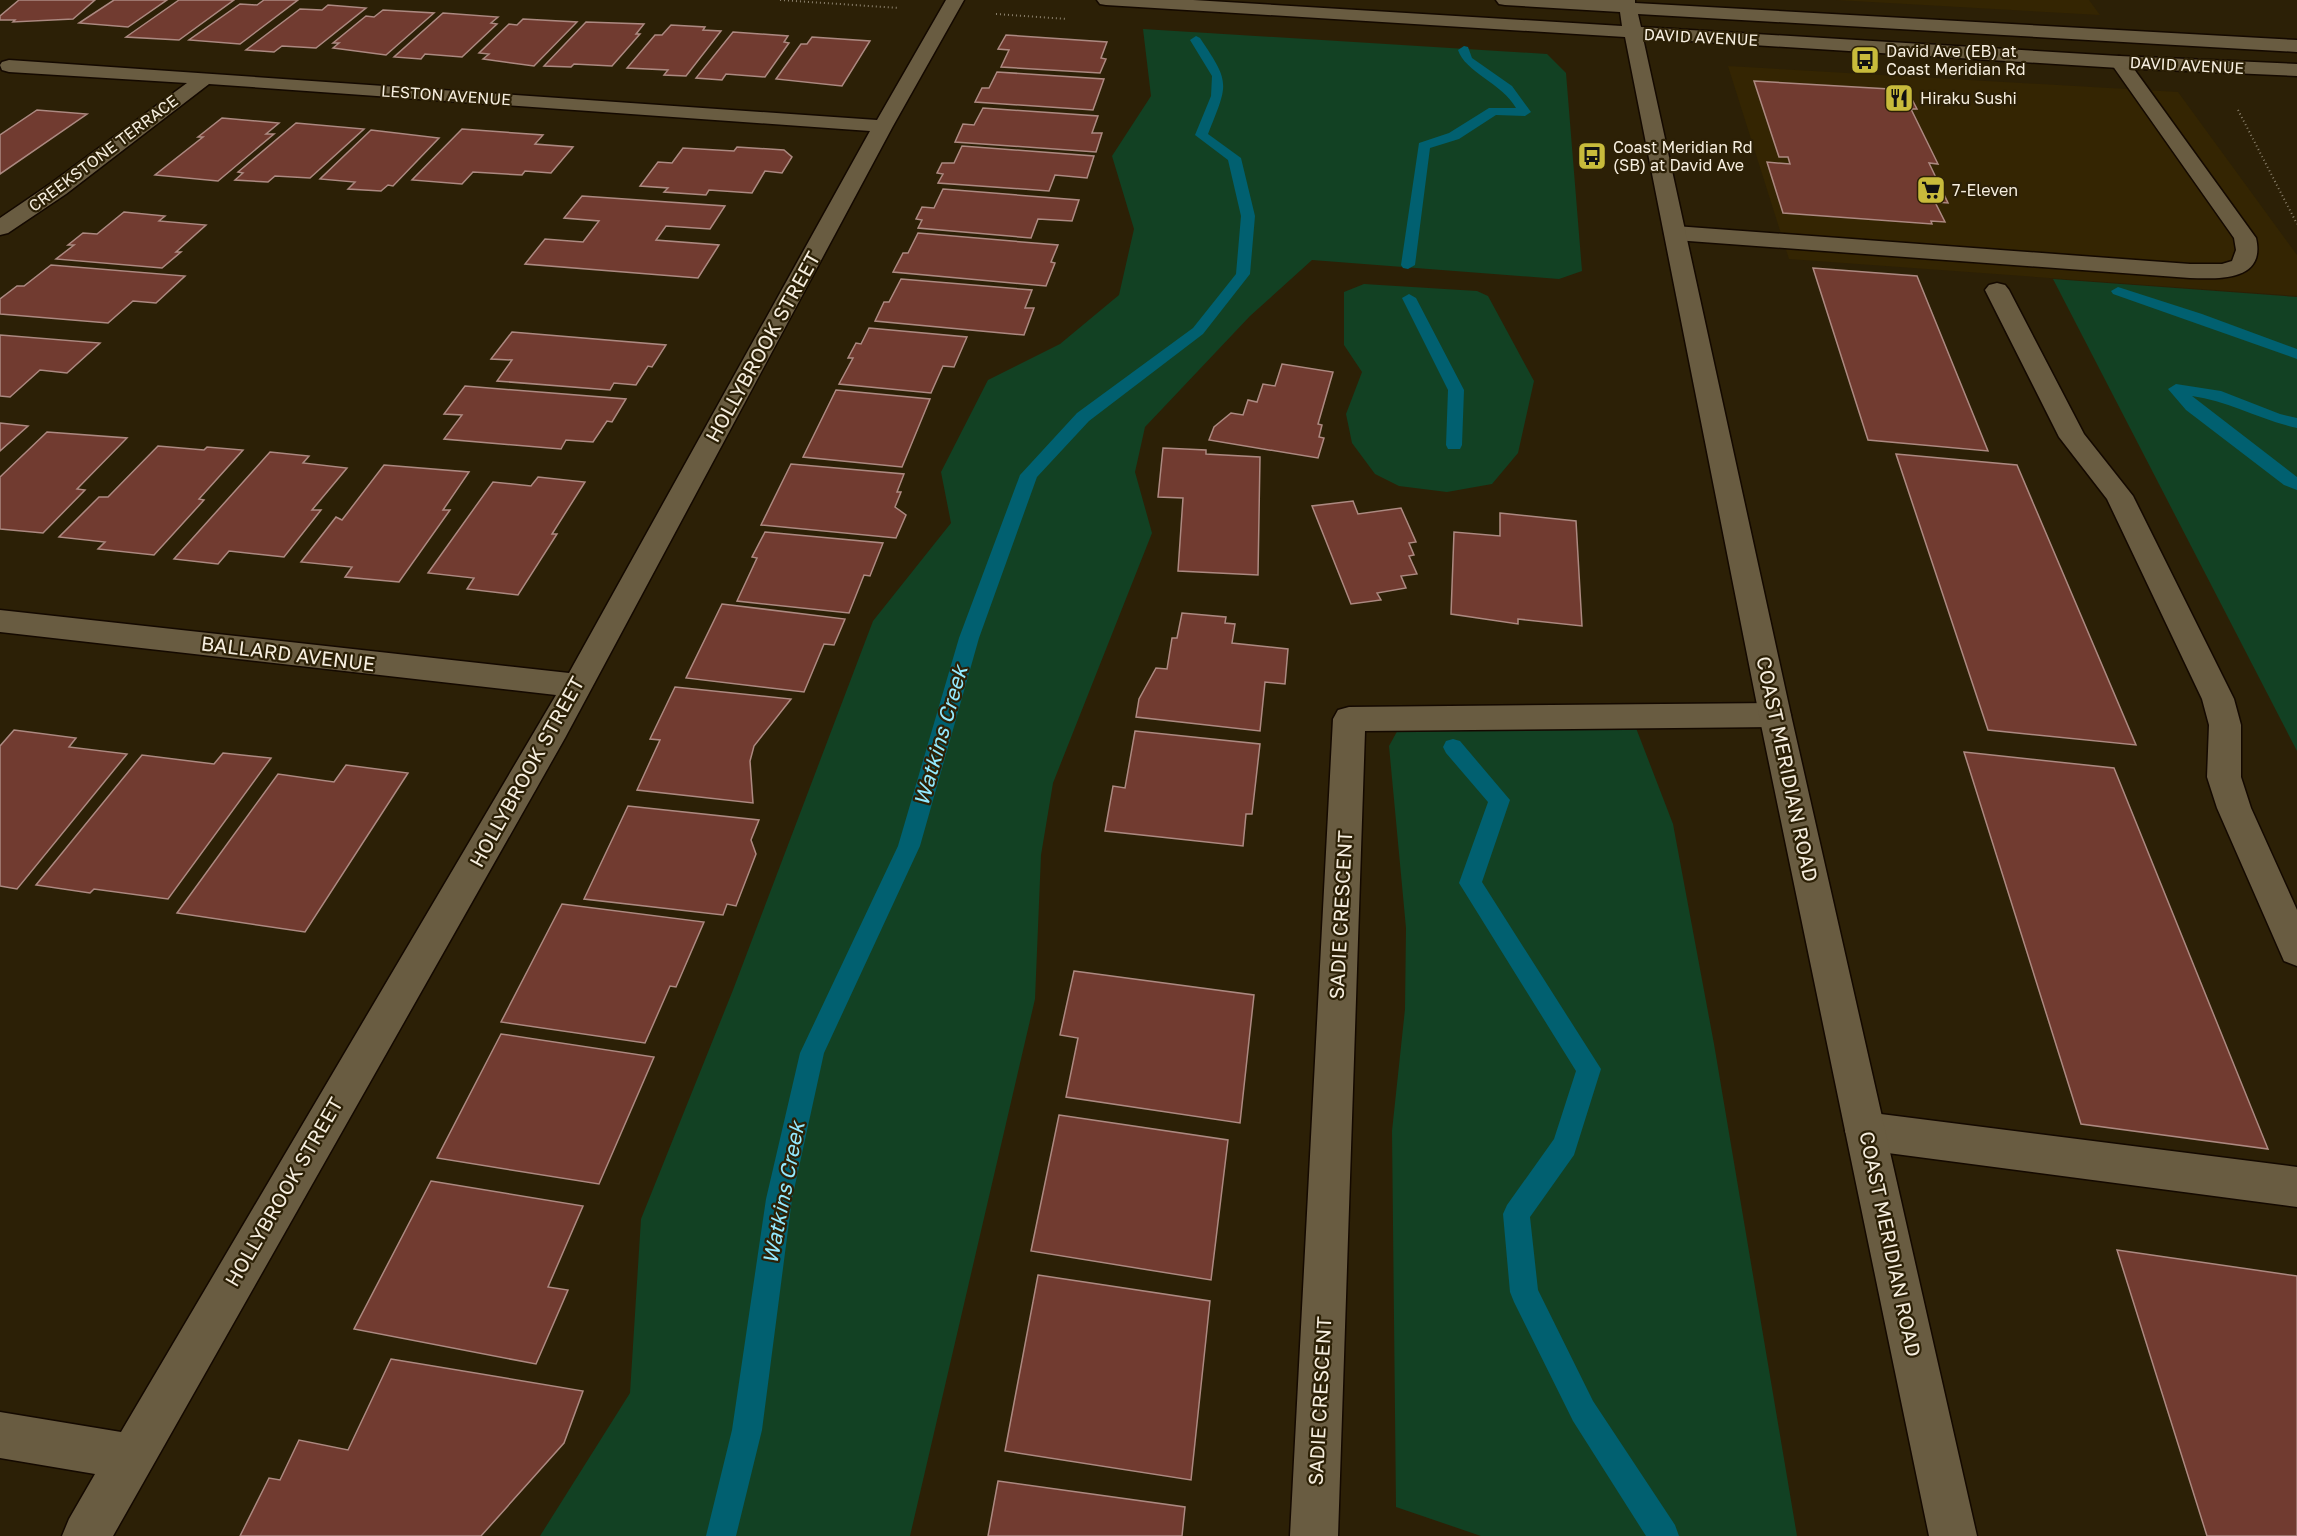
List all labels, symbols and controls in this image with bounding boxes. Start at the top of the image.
street label: DAVID AVENUE [1643,24,1759,50]
place label: David Ave (EB) at Coast Meridian Rd [1886,41,2026,79]
bus stop icon: David Ave (EB) at Coast Meridian Rd [1849,44,1881,76]
street label: DAVID AVENUE [2129,52,2245,78]
street label: LESTON AVENUE [380,80,512,110]
restaurant icon: Hiraku Sushi [1883,82,1915,114]
place label: Hiraku Sushi [1920,88,2017,108]
street label: CREEKSTONE TERRACE [24,90,182,216]
place label: Coast Meridian Rd (SB) at David Ave [1613,137,1753,175]
bus stop icon: Coast Meridian Rd (SB) at David Ave [1576,140,1608,172]
supermarket icon: 7-Eleven [1915,174,1947,206]
place label: 7-Eleven [1952,180,2018,200]
street label: HOLLYBROOK STREET [700,247,825,446]
street label: BALLARD AVENUE [200,630,376,676]
street label: COAST MERIDIAN ROAD [1752,654,1824,884]
water label: Watkins Creek [908,661,973,809]
street label: HOLLYBROOK STREET [464,672,589,871]
street label: SADIE CRESCENT [1324,830,1356,1000]
street label: HOLLYBROOK STREET [219,1093,347,1290]
water label: Watkins Creek [756,1117,810,1266]
street label: COAST MERIDIAN ROAD [1855,1129,1927,1359]
street label: SADIE CRESCENT [1303,1316,1335,1486]

